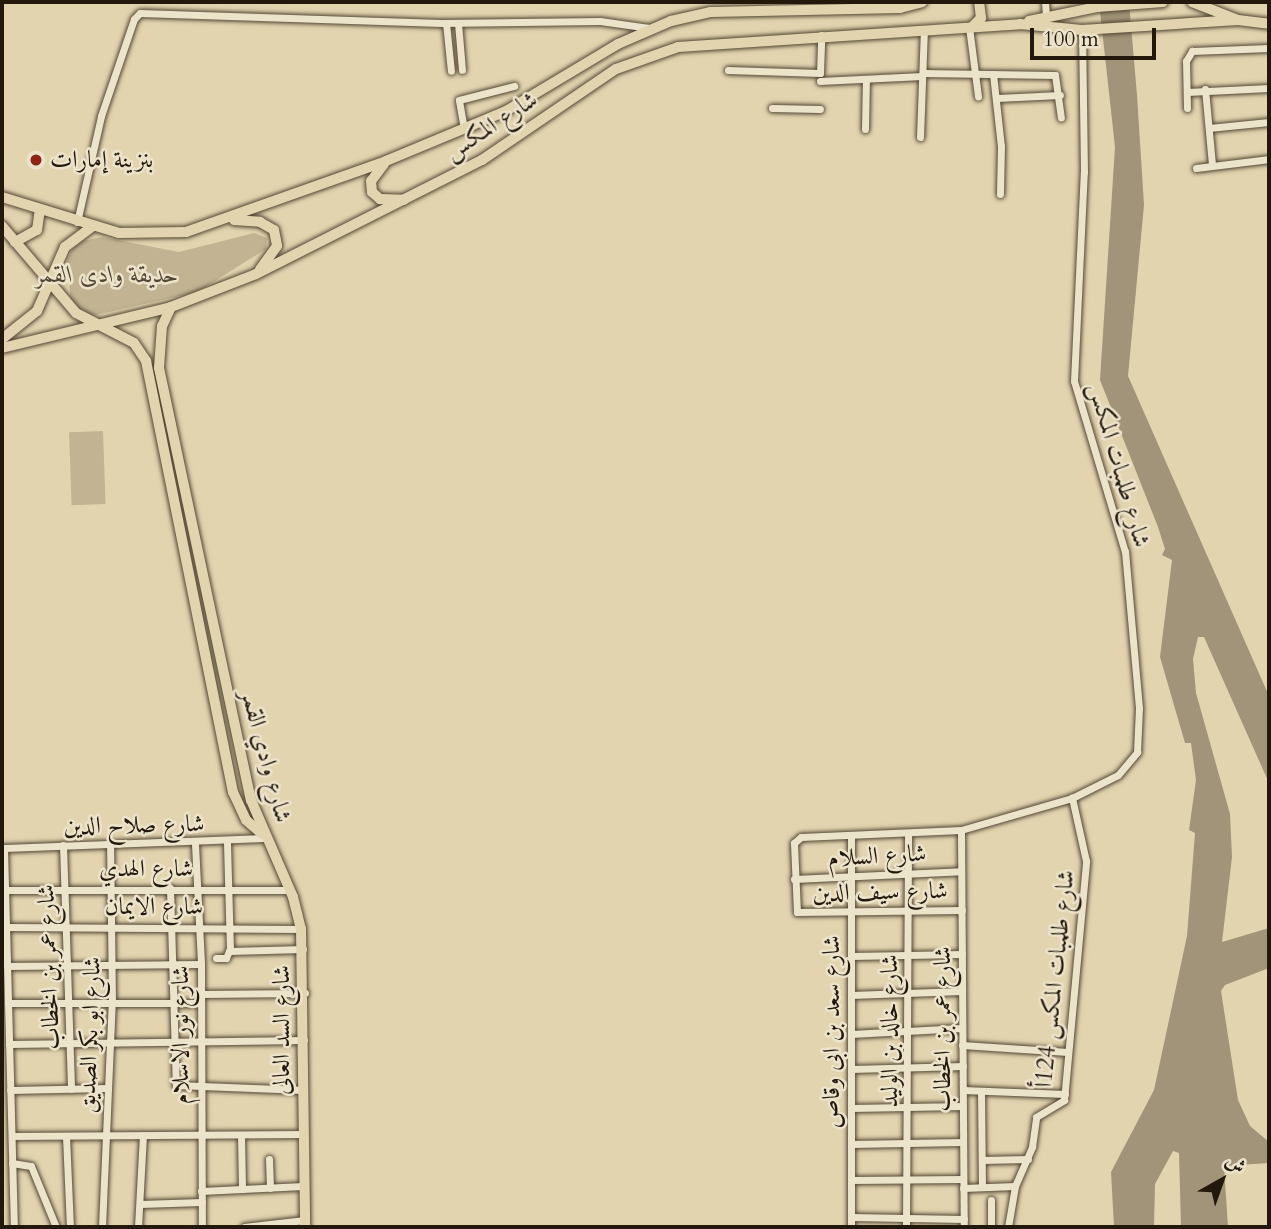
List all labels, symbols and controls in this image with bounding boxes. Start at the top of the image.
scale bar [1033,14,1159,58]
text: 100 m [1043,25,1099,54]
street label: شارع المكس [439,85,543,167]
place label: بنزينة إمارات [50,146,153,174]
marker: بنزينة إمارات [28,152,44,168]
park label: حديقة وادى القمر [35,261,179,289]
street label: شارع طلمبات المكس [1082,379,1156,551]
street label: شارع وادي القمر [234,686,298,826]
street label: شارع صلاح الدين [63,809,205,841]
street label: شارع السلام [827,839,927,873]
street label: شارع الهدي [99,855,193,883]
street label: شارع طلمبات المكس 124أ [1029,869,1081,1089]
street label: شارع سيف الدين [812,876,948,908]
street label: شارع عمر بن الخطاب [32,884,66,1050]
street label: شارع الايمان [105,893,203,921]
street label: شارع سعد بن ابى وقاص [818,935,846,1129]
street label: شارع عمر بن الخطاب [929,946,957,1112]
street label: شارع خالد بن الوليد [876,954,904,1108]
street label: شارع ابو بكر الصديق [73,956,107,1114]
street label: شارع السد العالى [268,965,296,1095]
street label: شارع نور الاسلام [167,966,195,1104]
north arrow [1187,1145,1257,1215]
text: ش [1220,1148,1251,1180]

